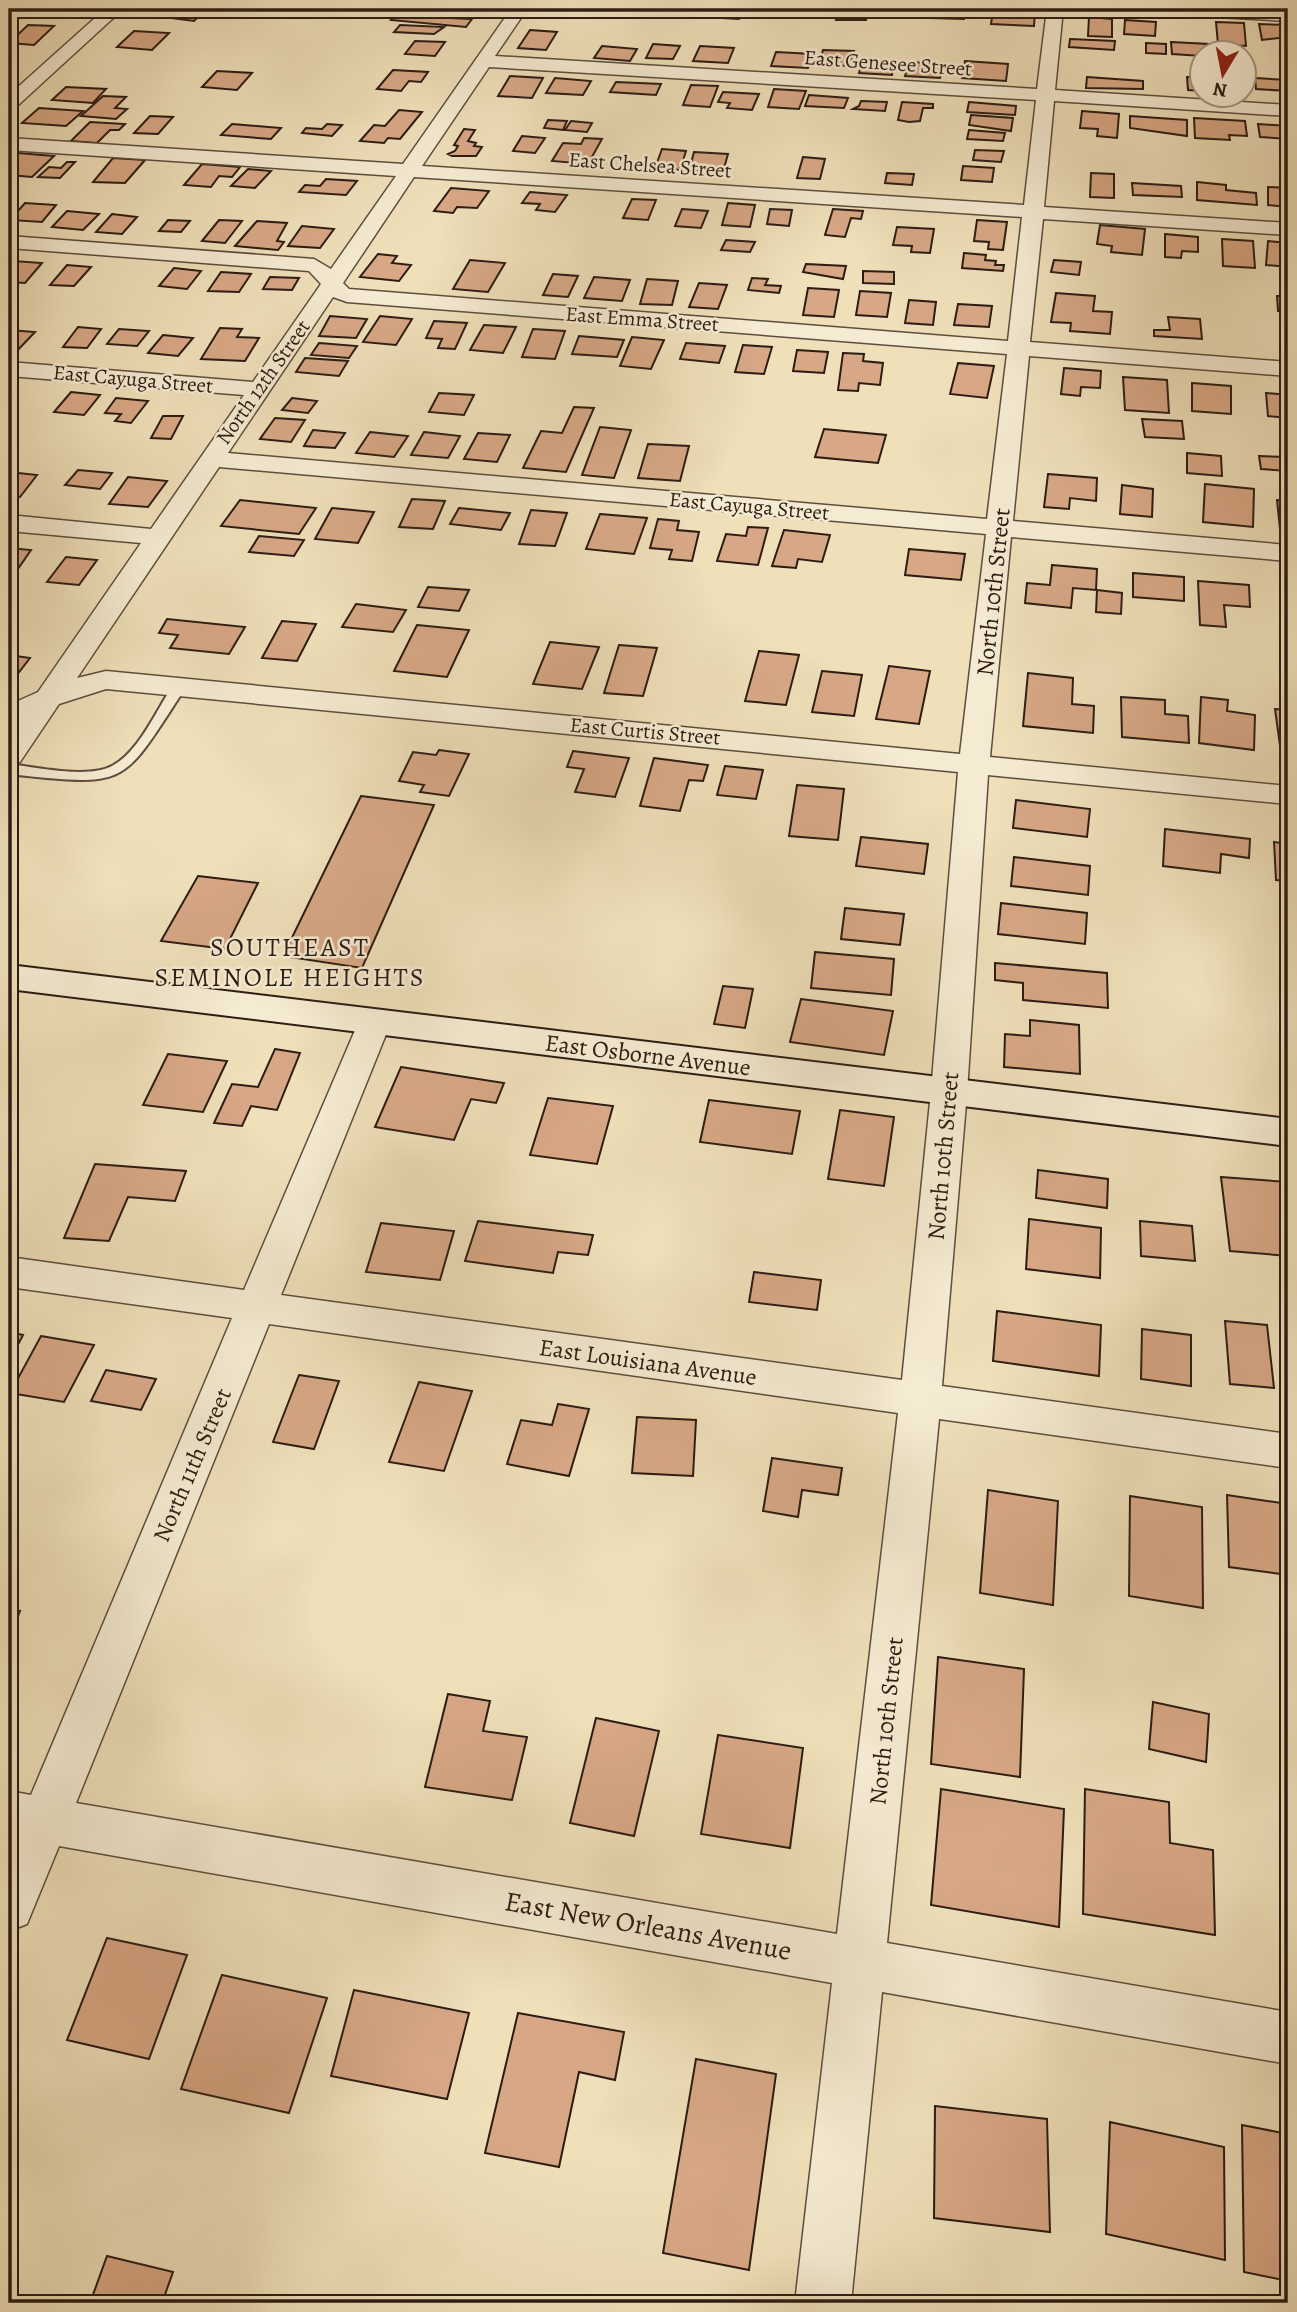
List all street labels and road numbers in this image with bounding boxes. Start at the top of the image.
street label: East Genesee Street [803,43,973,83]
street label: East Chelsea Street [567,145,733,185]
street label: East Emma Street [564,300,720,338]
street label: North 12th Street [209,314,317,450]
street label: East Cayuga Street [52,358,214,400]
street label: East Cayuga Street [668,485,830,527]
street label: North 10th Street [968,506,1018,678]
street label: East Curtis Street [569,710,721,752]
street label: East Osborne Avenue [543,1027,753,1083]
street label: North 10th Street [920,1070,966,1242]
street label: East Louisiana Avenue [537,1331,759,1393]
street label: North 11th Street [145,1383,239,1547]
street label: North 10th Street [861,1635,911,1807]
street label: East New Orleans Avenue [502,1882,794,1970]

